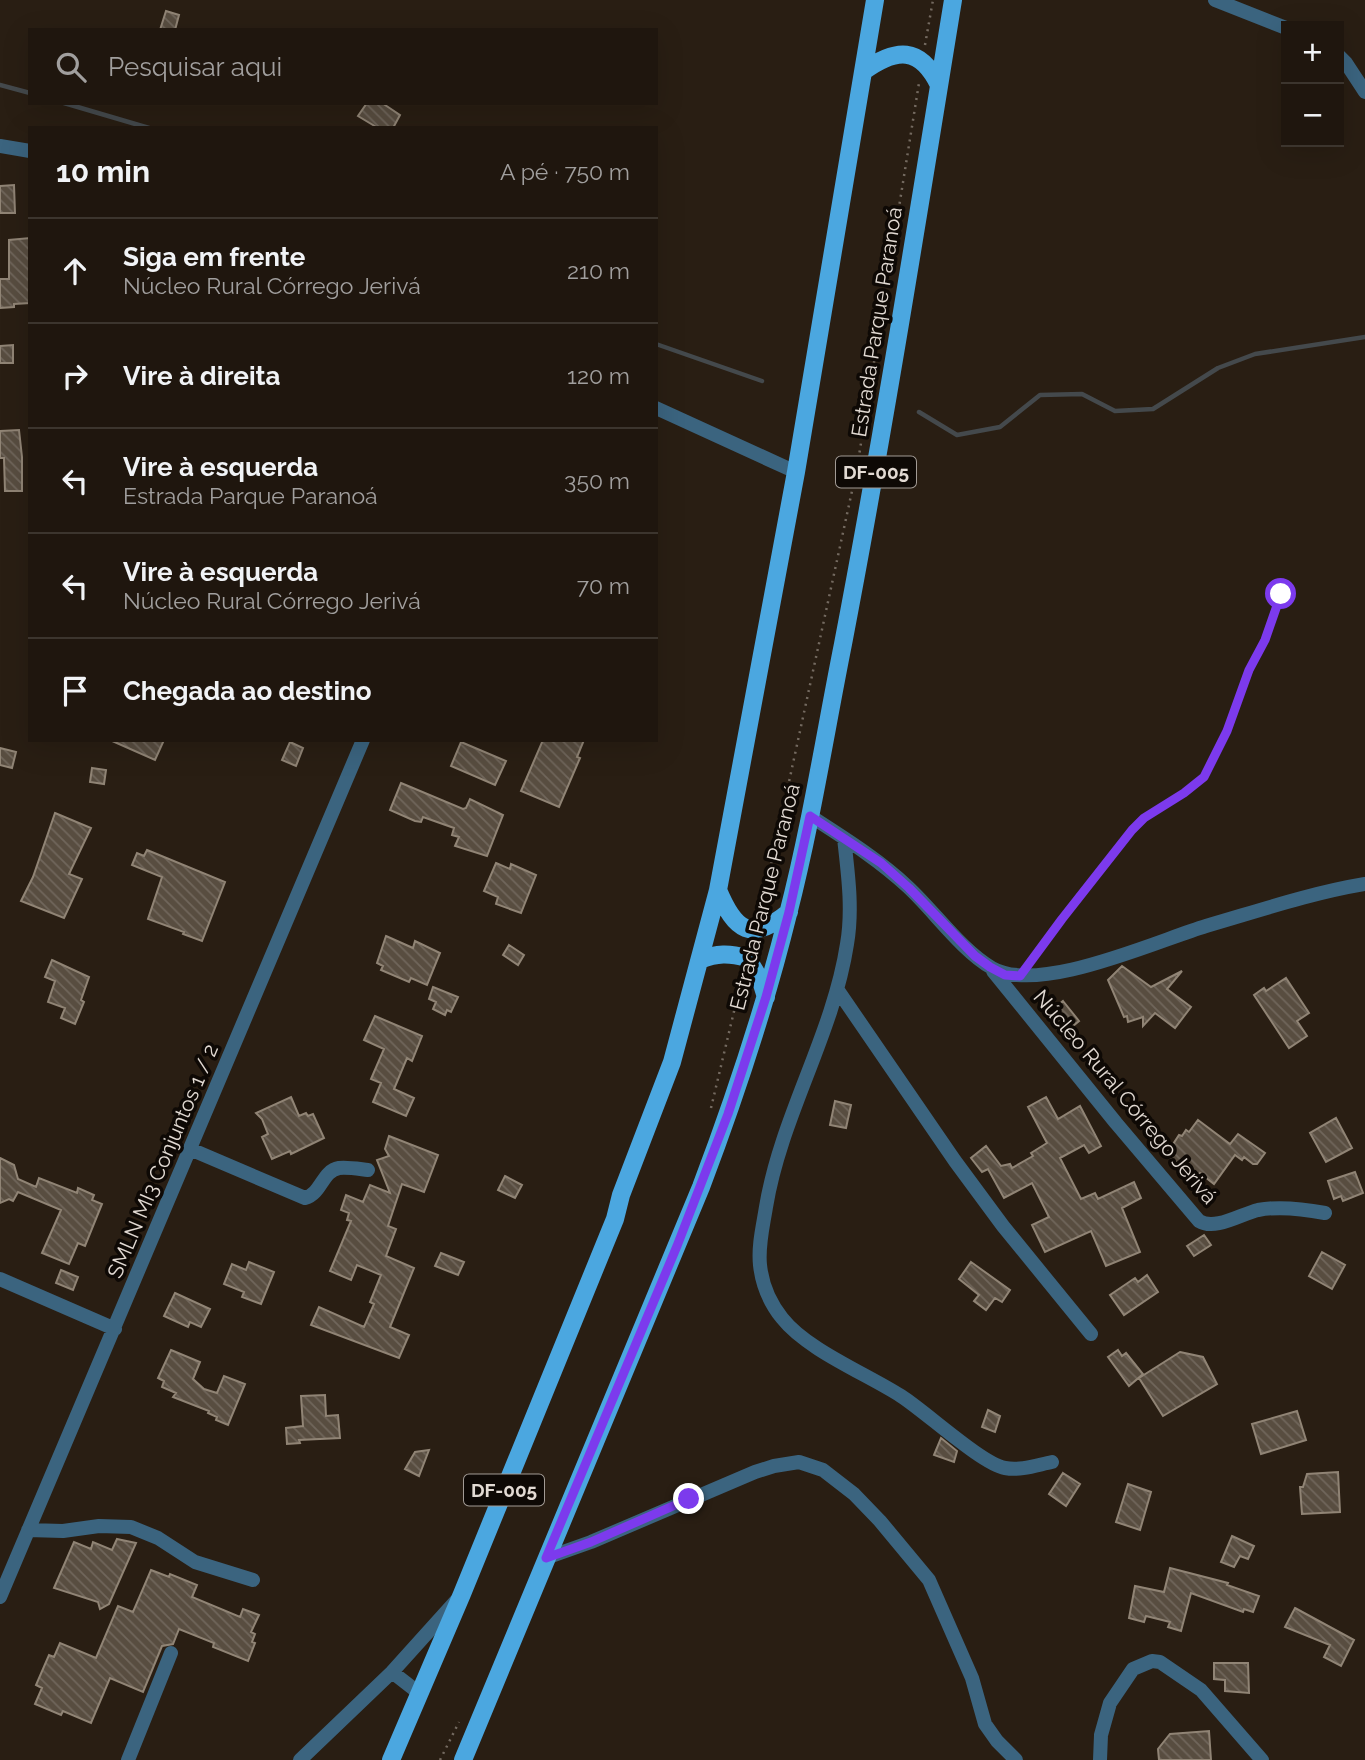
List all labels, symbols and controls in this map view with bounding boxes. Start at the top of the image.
map controls [1281,21,1344,147]
button: + [1281,21,1344,84]
search box [28,28,658,105]
icon: search [52,48,90,86]
text: Pesquisar aqui [108,52,282,82]
button: − [1281,84,1344,147]
text: 10 min [56,154,150,189]
text: A pé · 750 m [500,158,630,185]
street label: Estrada Parque Paranoá [846,205,907,439]
text: Siga em frente [123,242,305,272]
icon: ahead [56,252,94,290]
text: 210 m [567,257,630,284]
text: Núcleo Rural Córrego Jerivá [123,272,421,299]
icon: right [56,357,94,395]
text: Vire à direita [123,361,280,391]
text: 120 m [567,362,630,389]
text: Vire à esquerda [123,452,318,482]
road number: DF-005 [836,457,916,488]
icon: left [56,462,94,500]
text: 350 m [564,467,630,494]
text: Estrada Parque Paranoá [123,482,378,509]
text: Vire à esquerda [123,557,318,587]
icon: left [56,567,94,605]
text: 70 m [577,572,630,599]
route start [1265,578,1296,609]
text: Núcleo Rural Córrego Jerivá [123,587,421,614]
icon: arrive [56,672,94,710]
text: Chegada ao destino [123,676,372,706]
street label: Estrada Parque Paranoá [724,781,805,1013]
street label: Núcleo Rural Córrego Jerivá [1028,985,1222,1209]
street label: SMLN MI3 Conjuntos 1 / 2 [102,1040,223,1282]
road number: DF-005 [464,1474,544,1506]
route end [673,1483,704,1514]

